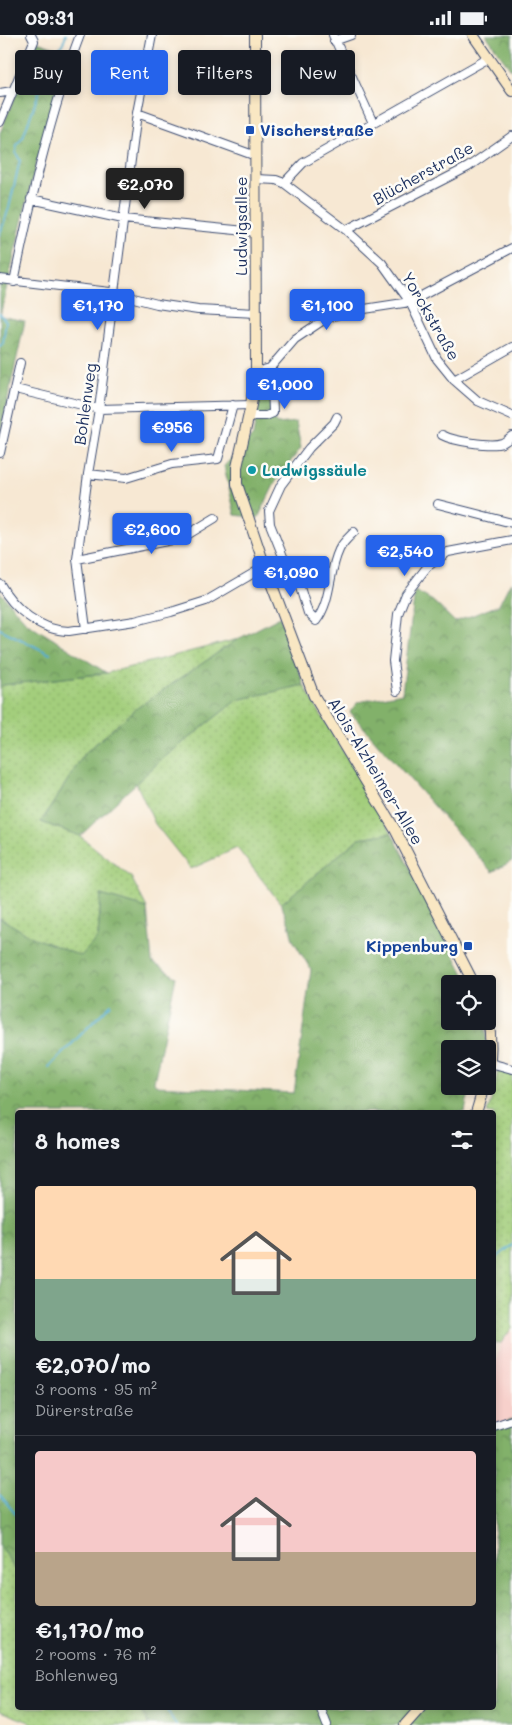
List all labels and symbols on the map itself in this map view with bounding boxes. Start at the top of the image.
place label: Vischerstraße [260,119,374,140]
marker: Vischerstraße [244,124,256,136]
street label: Blücherstraße [369,136,477,209]
pin: €2,070 [104,167,186,210]
street label: Ludwigsallee [230,176,251,276]
street label: Yorckstraße [398,268,465,364]
pin: €1,170 [57,289,139,331]
pin: €1,100 [286,289,368,331]
street label: Bohlenweg [68,361,101,446]
pin: €1,000 [244,367,326,410]
pin: €956 [142,411,202,453]
place label: Ludwigssäule [262,459,367,480]
marker: Ludwigssäule [246,464,258,476]
pin: €2,600 [111,513,193,555]
pin: €2,540 [364,535,446,577]
pin: €1,090 [250,555,332,598]
street label: Alois-Alzheimer-Allee [324,693,429,848]
place label: Kippenburg [366,935,458,956]
marker: Kippenburg [462,940,474,952]

